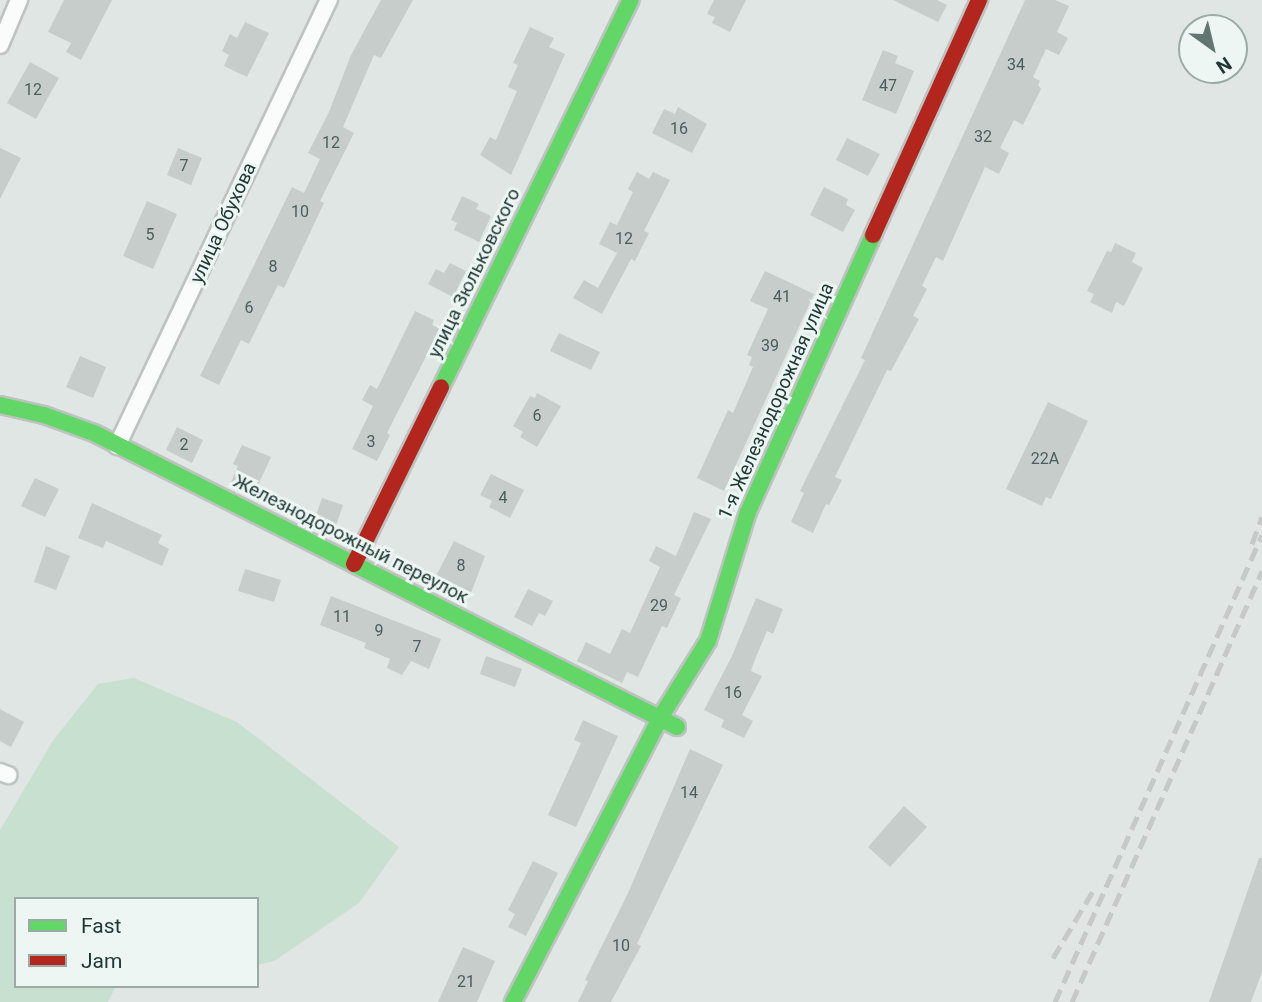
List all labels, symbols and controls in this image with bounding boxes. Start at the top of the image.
north arrow [1178,14,1248,84]
text: N [1212,52,1236,78]
house number: 34 [1007,55,1025,75]
house number: 47 [879,76,897,96]
house number: 12 [24,80,42,100]
house number: 16 [670,119,688,139]
house number: 32 [974,127,992,147]
house number: 12 [322,133,340,153]
house number: 7 [180,156,188,176]
street label: улица Обухова [185,159,261,287]
street label: улица Зюльковского [423,184,525,362]
house number: 10 [291,202,309,222]
house number: 5 [146,225,154,245]
house number: 12 [615,229,633,249]
house number: 8 [269,257,277,277]
street label: 1-я Железнодорожная улица [713,279,839,523]
house number: 41 [773,287,791,307]
house number: 6 [245,298,253,318]
house number: 39 [761,336,779,356]
house number: 6 [533,406,541,426]
house number: 3 [367,432,375,452]
house number: 2 [180,435,188,455]
house number: 22А [1031,449,1059,469]
street label: Железнодорожный переулок [230,470,472,608]
house number: 4 [499,488,507,508]
house number: 8 [457,556,465,576]
house number: 29 [650,596,668,616]
house number: 11 [333,607,351,627]
house number: 9 [375,621,383,641]
house number: 7 [413,637,421,657]
house number: 16 [724,683,742,703]
house number: 14 [680,783,698,803]
legend [14,897,259,988]
text: Fast [81,914,121,938]
house number: 10 [612,936,630,956]
text: Jam [81,949,122,973]
house number: 21 [457,972,475,992]

